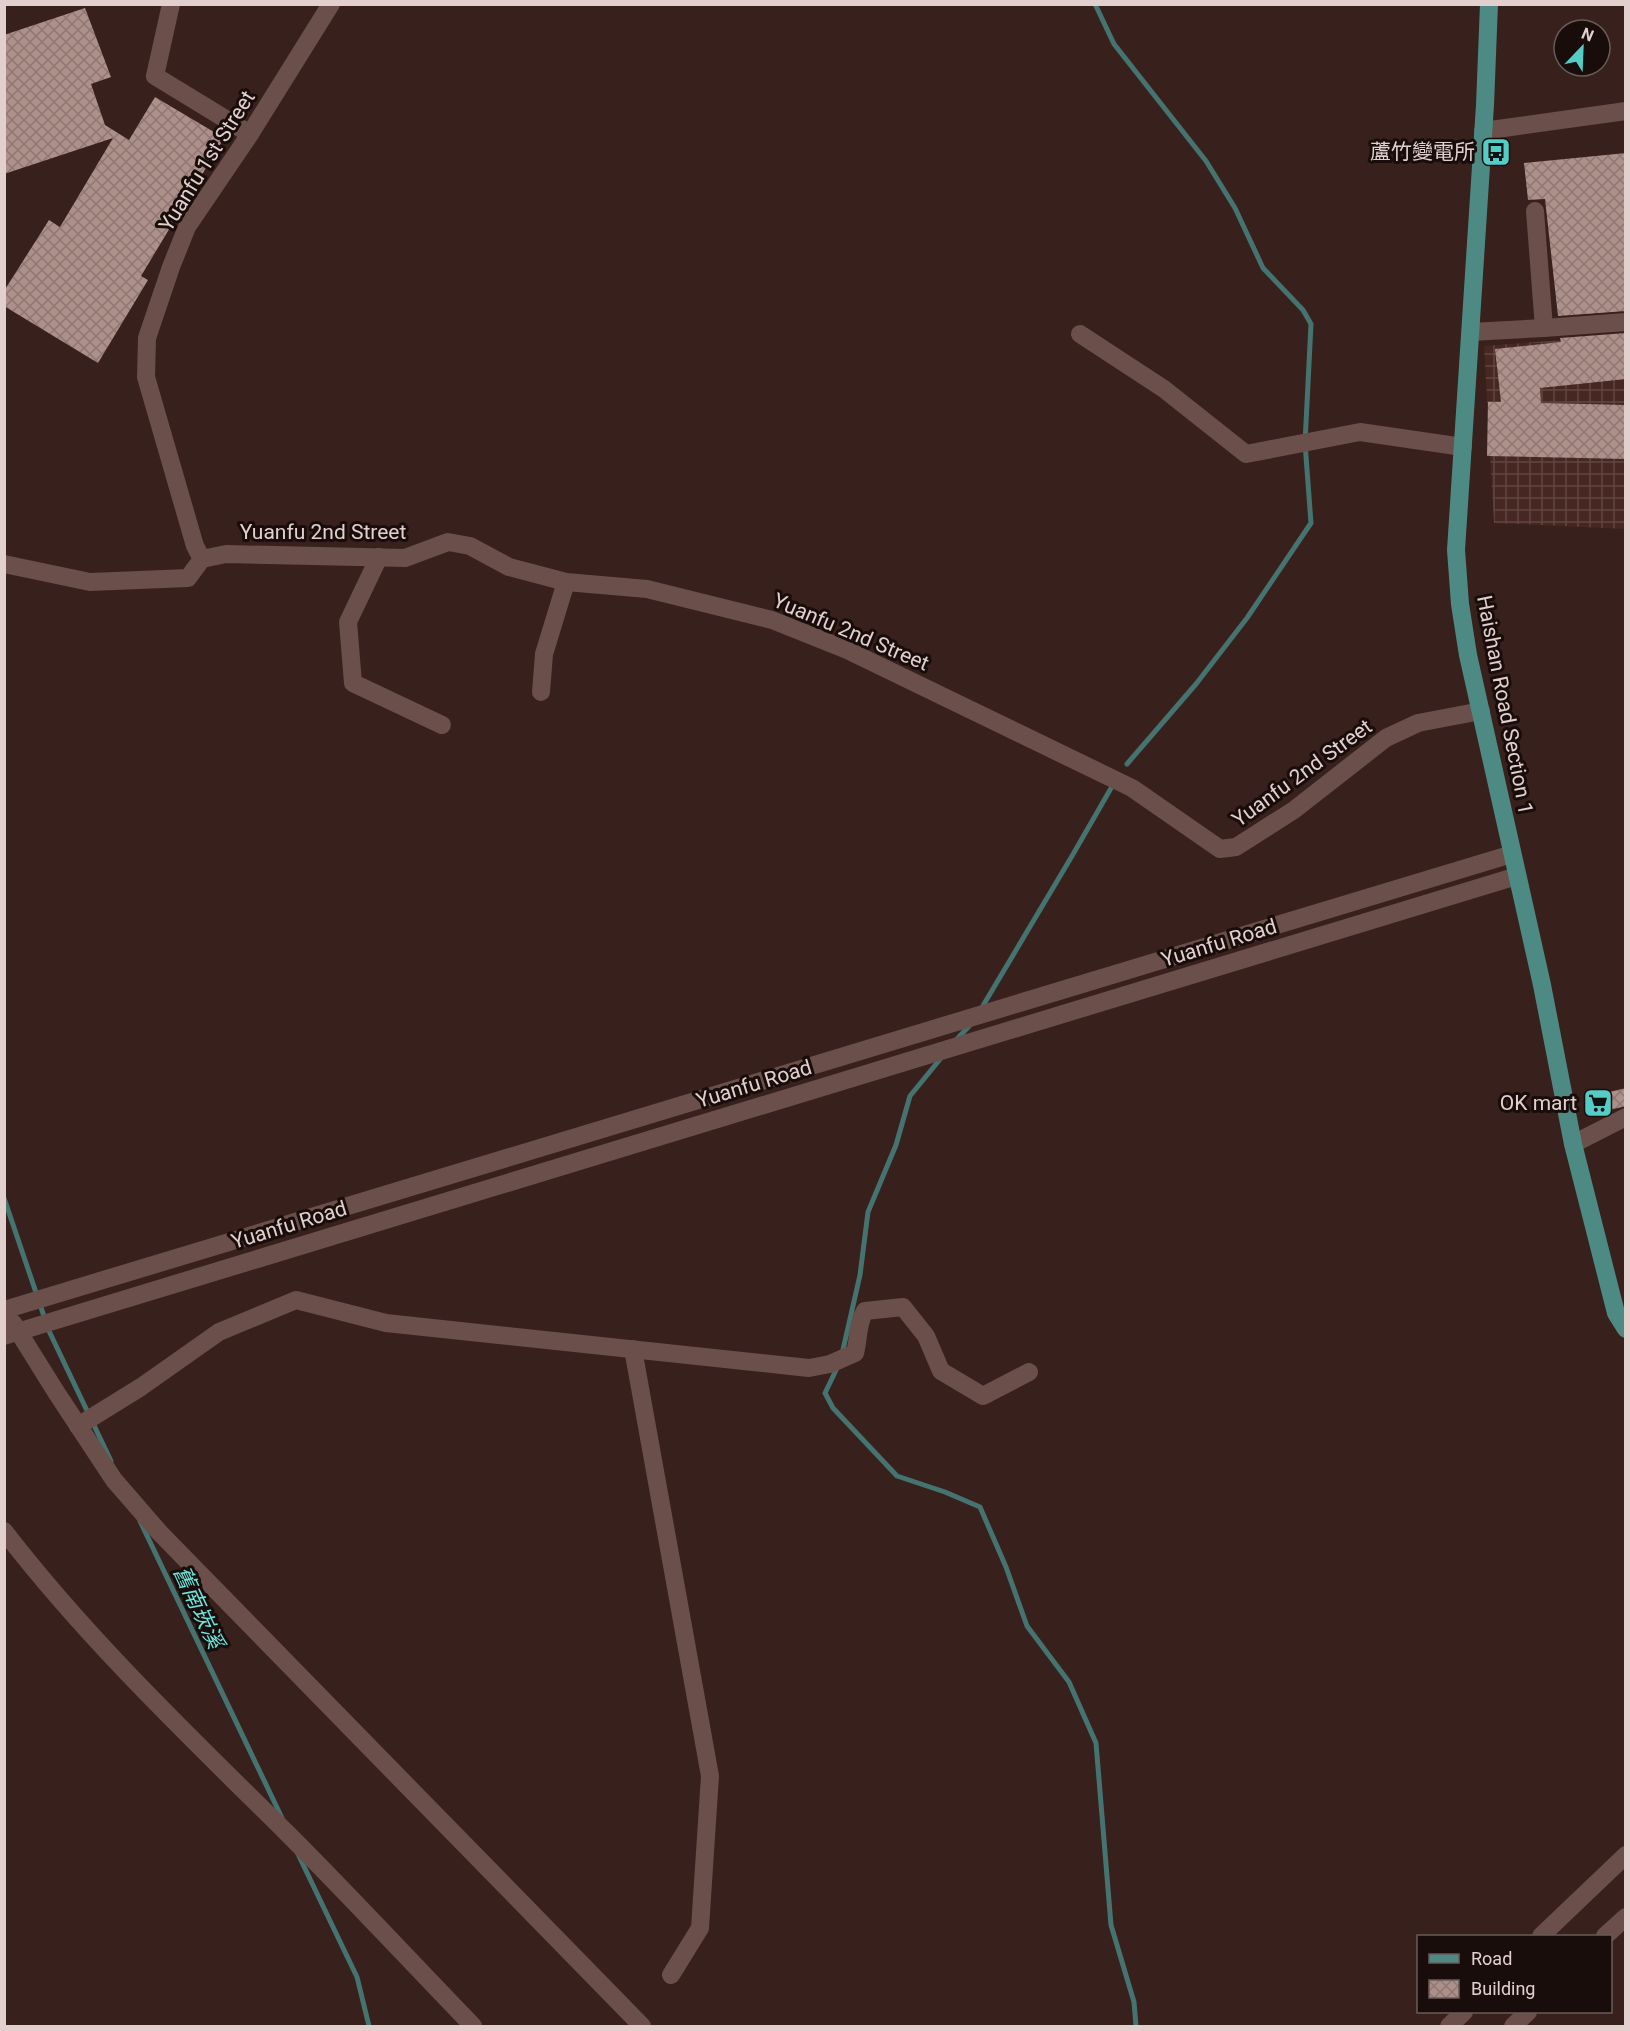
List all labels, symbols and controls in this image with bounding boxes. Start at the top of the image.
north arrow [1552,18,1612,78]
text: N [1579,24,1597,46]
street label: Yuanfu 1st Street [154,86,260,236]
bus stop icon: 蘆竹變電所 [1480,136,1512,168]
place label: 蘆竹變電所 [1370,140,1475,164]
street label: Yuanfu 2nd Street [240,520,407,544]
street label: Yuanfu 2nd Street [770,588,933,676]
street label: Haishan Road Section 1 [1472,593,1538,817]
street label: Yuanfu 2nd Street [1227,714,1377,832]
street label: Yuanfu Road [1159,914,1279,972]
street label: Yuanfu Road [694,1055,814,1113]
supermarket icon: OK mart [1582,1087,1614,1119]
place label: OK mart [1500,1091,1577,1115]
street label: Yuanfu Road [229,1196,349,1254]
water label: 舊南崁溪 [169,1562,230,1655]
legend [1417,1935,1612,2013]
text: Road [1471,1948,1512,1969]
text: Building [1471,1978,1535,1999]

